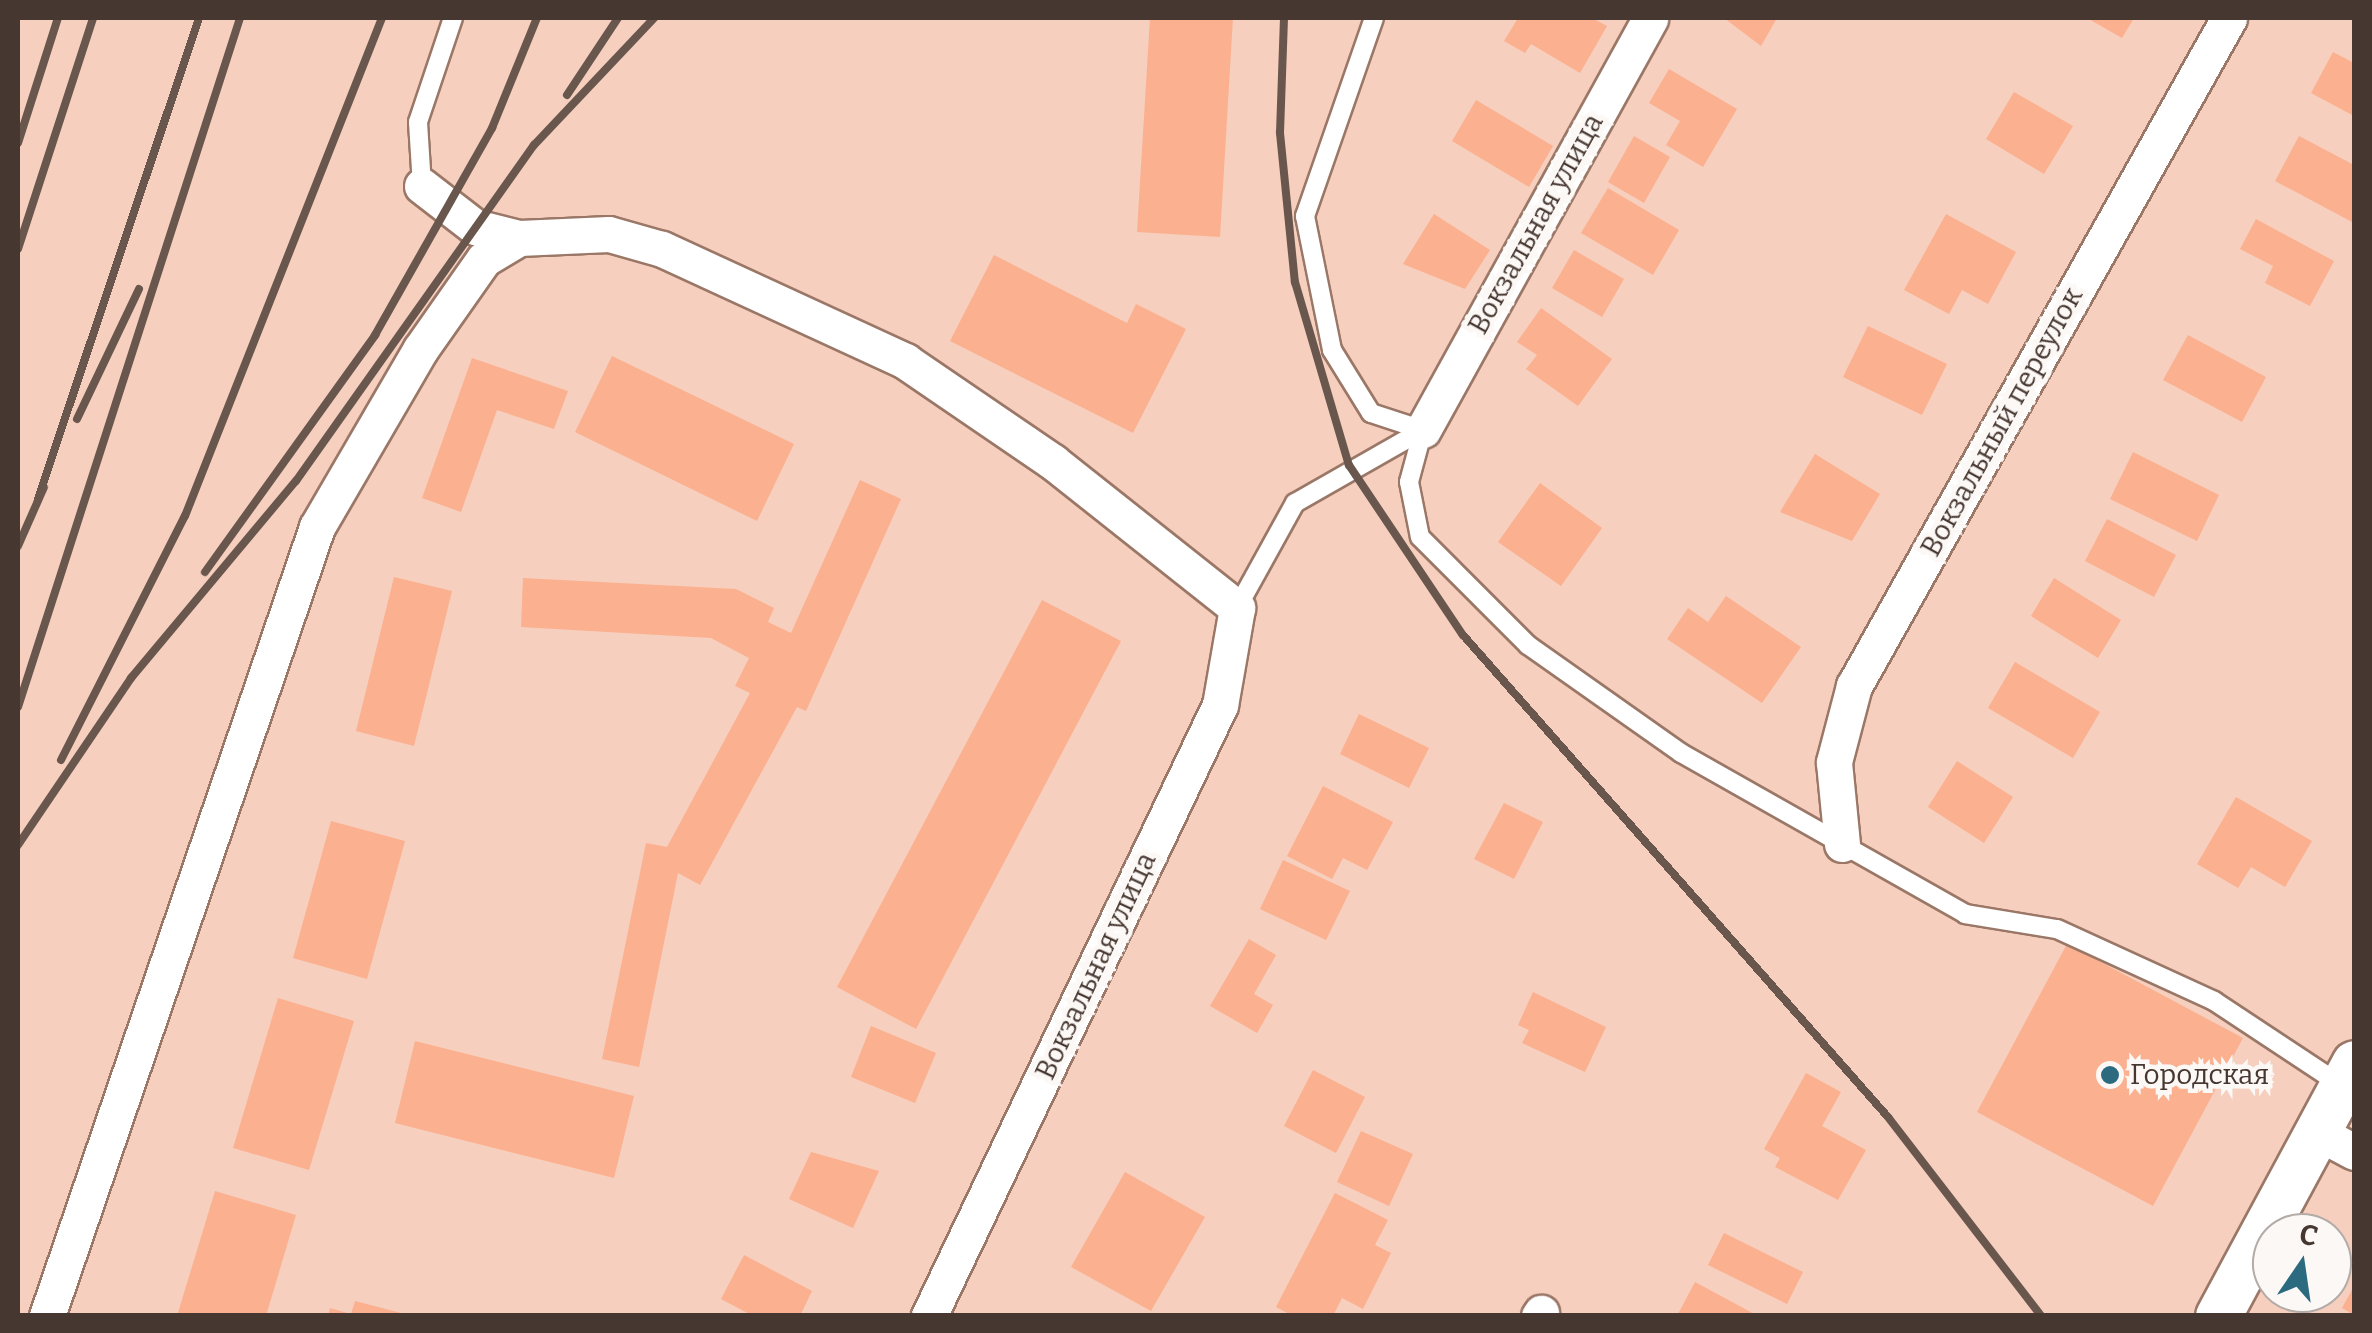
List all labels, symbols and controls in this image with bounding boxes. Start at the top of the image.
street label: Вокзальная улица [1462,108,1610,340]
street label: Вокзальный переулок [1914,282,2090,562]
street label: Вокзальная улица [1029,847,1163,1085]
place label: Городская [2130,1058,2269,1092]
marker: Городская [2099,1064,2121,1086]
north arrow [2252,1213,2352,1313]
text: С [2296,1217,2321,1253]

